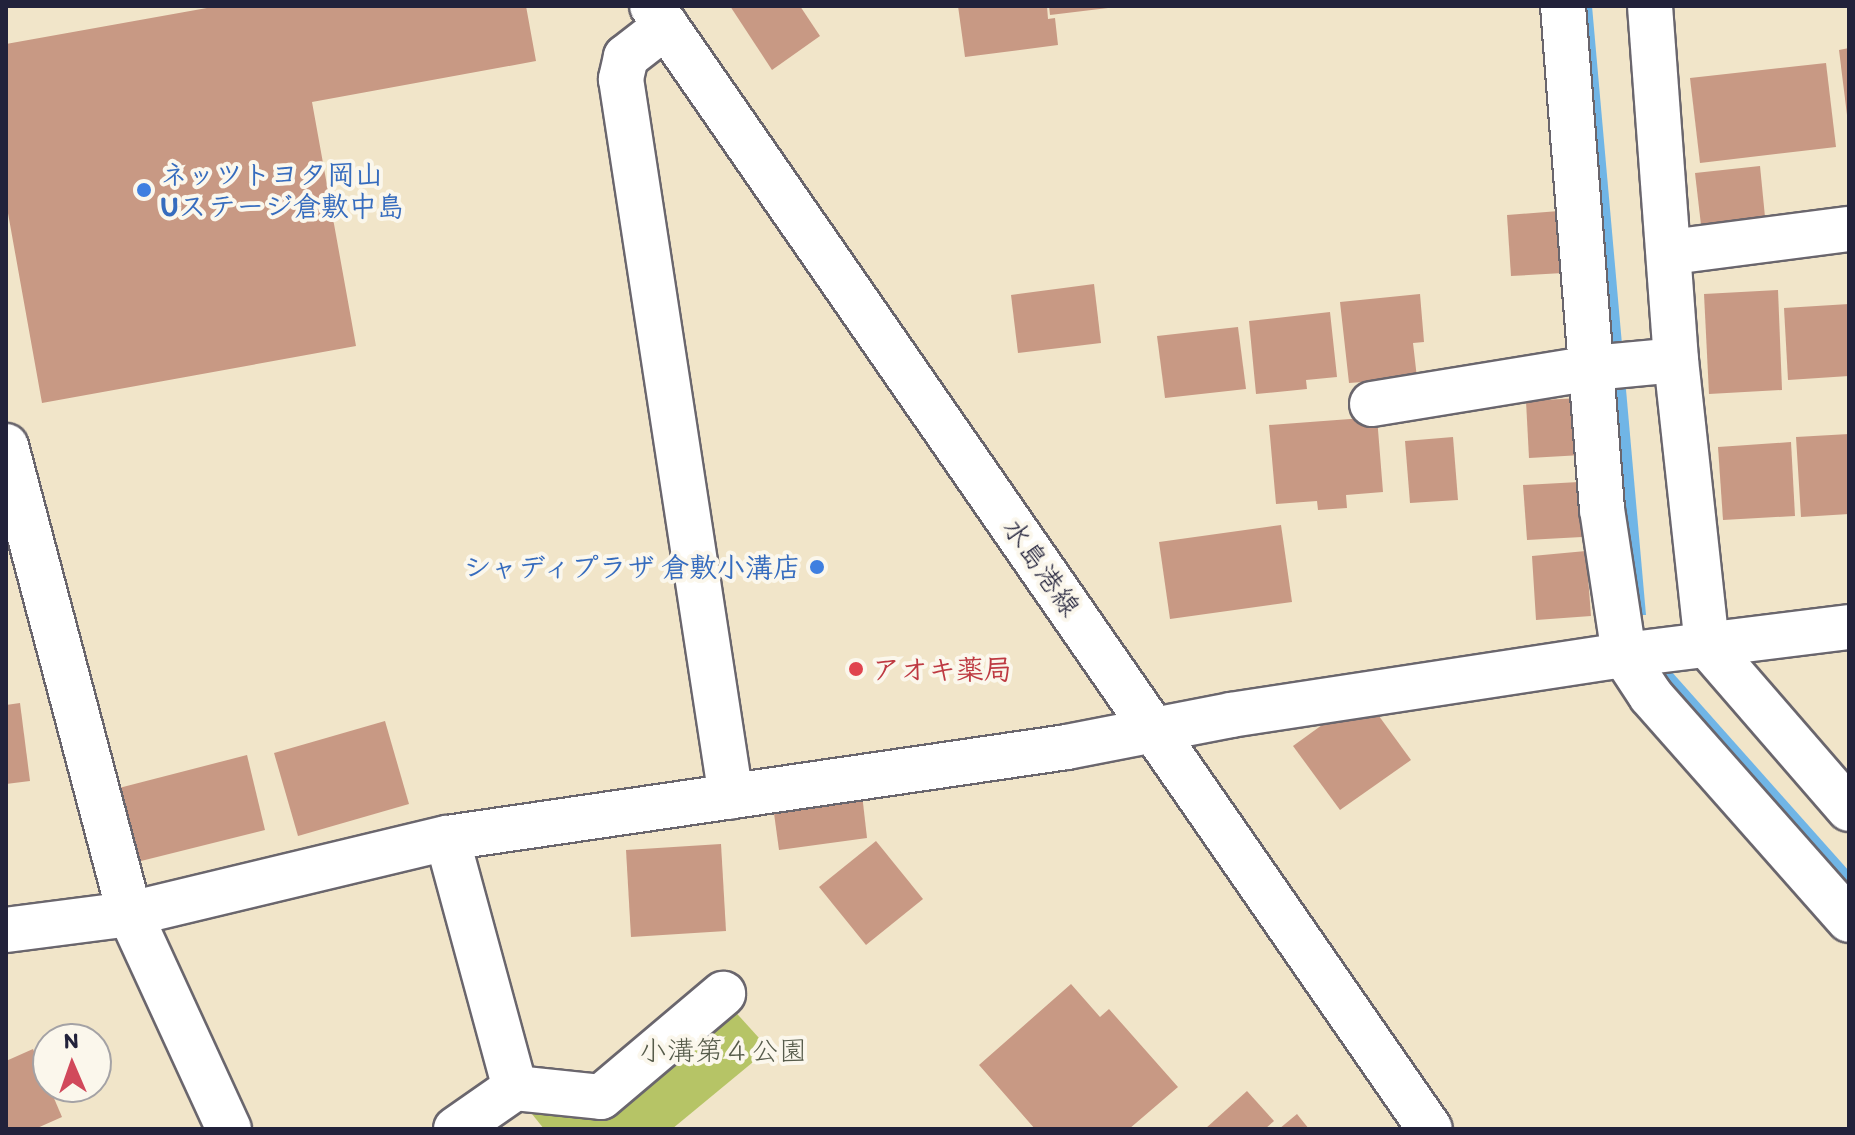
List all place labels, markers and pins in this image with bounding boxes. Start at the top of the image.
place label: ネッツトヨタ岡山 Uステージ倉敷中島 [160,157,403,223]
marker: ネッツトヨタ岡山 Uステージ倉敷中島 [135,181,153,199]
place label: シャディプラザ 倉敷小溝店 [459,550,801,584]
marker: シャディプラザ 倉敷小溝店 [808,558,826,576]
place label: アオキ薬局 [872,652,1012,686]
marker: アオキ薬局 [847,660,865,678]

